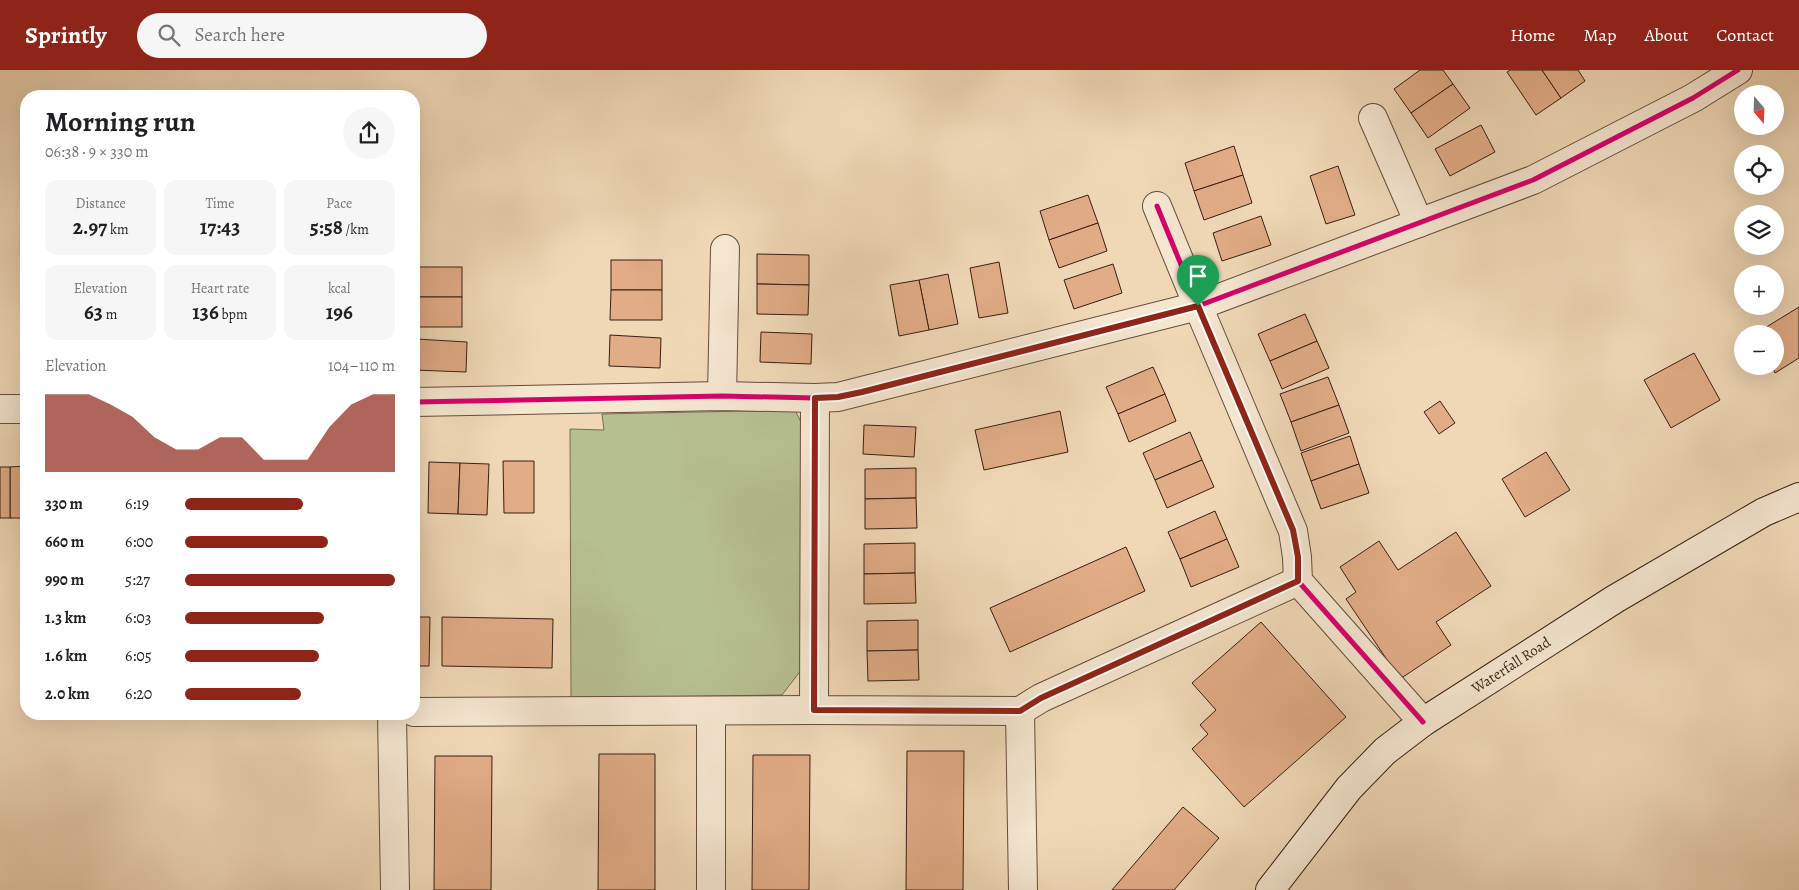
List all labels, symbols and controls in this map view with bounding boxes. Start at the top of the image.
search box [137,13,487,58]
text: Sprintly [25,19,107,51]
icon: search [155,21,183,49]
text: Search here [195,22,285,48]
text: Home [1510,23,1555,47]
text: Map [1583,23,1616,47]
text: About [1644,23,1688,47]
text: Contact [1716,23,1774,47]
north arrow [1734,85,1784,135]
map controls [1734,85,1784,375]
text: Morning run [45,103,195,141]
button: share [343,107,395,159]
text: 06:38 · 9 × 330 m [45,141,149,163]
button: locate [1734,145,1784,195]
text: Distance [76,194,126,213]
text: Time [205,194,235,213]
text: Pace [326,194,352,213]
button: layers [1734,205,1784,255]
text: 2.97 [73,213,107,241]
text: 17:43 [200,213,240,241]
text: 5:58 [310,213,343,241]
text: km [107,220,129,239]
text: /km [343,220,369,239]
pin [1177,255,1219,306]
icon: arrive [1184,262,1212,290]
button: + [1734,265,1784,315]
text: Elevation [74,279,128,298]
text: Heart rate [191,279,249,298]
text: kcal [328,279,351,298]
text: 63 [84,298,103,326]
text: 136 [192,298,219,326]
text: 196 [326,298,353,326]
text: m [103,305,117,324]
text: bpm [219,305,248,324]
button: − [1734,325,1784,375]
text: Elevation [45,355,106,377]
text: 104–110 m [328,355,395,377]
text: 330 m [45,493,83,515]
text: 6:19 [125,493,149,515]
text: 660 m [45,531,84,553]
text: 6:00 [125,531,153,553]
text: 990 m [45,569,84,591]
text: 5:27 [125,569,150,591]
text: 1.3 km [45,607,86,629]
text: 6:03 [125,607,151,629]
street label: Waterfall Road [1467,631,1555,699]
text: 1.6 km [45,645,87,667]
text: 6:05 [125,645,152,667]
text: 2.0 km [45,683,90,705]
text: 6:20 [125,683,152,705]

